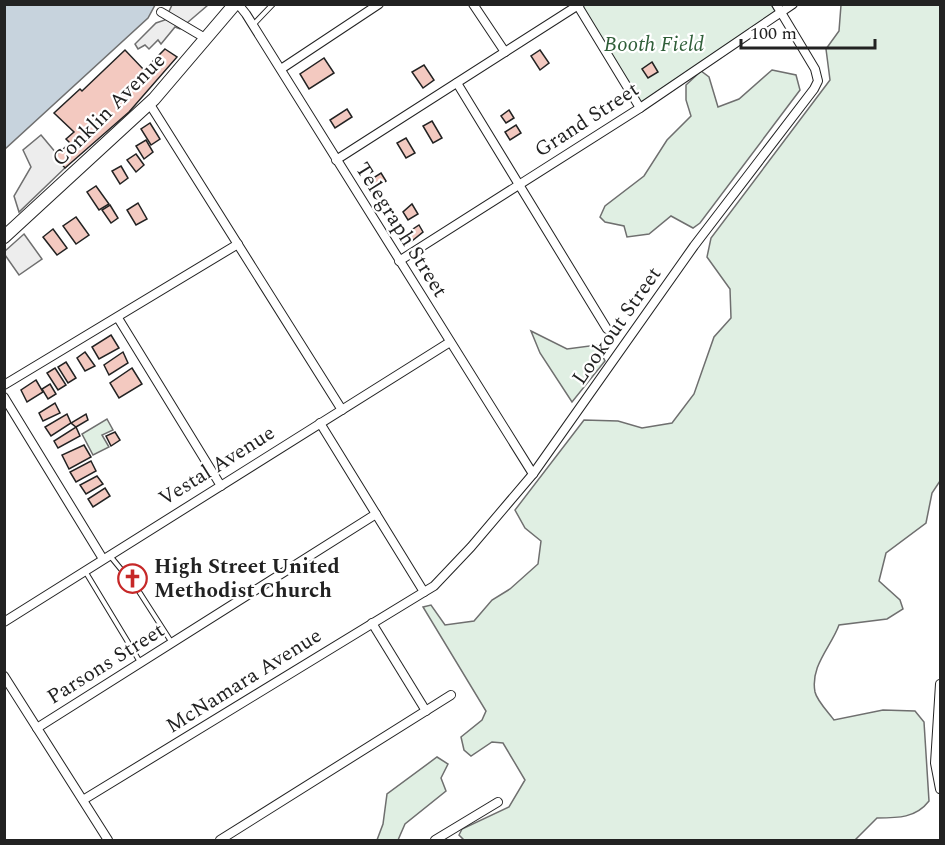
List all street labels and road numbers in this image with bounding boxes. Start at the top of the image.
street label: Conklin Avenue [45,46,173,174]
street label: Grand Street [528,74,646,166]
street label: Telegraph Street [347,156,455,304]
street label: Lookout Street [564,260,670,392]
street label: Vestal Avenue [153,417,281,515]
street label: Parsons Street [41,615,171,713]
street label: McNamara Avenue [160,620,328,742]

